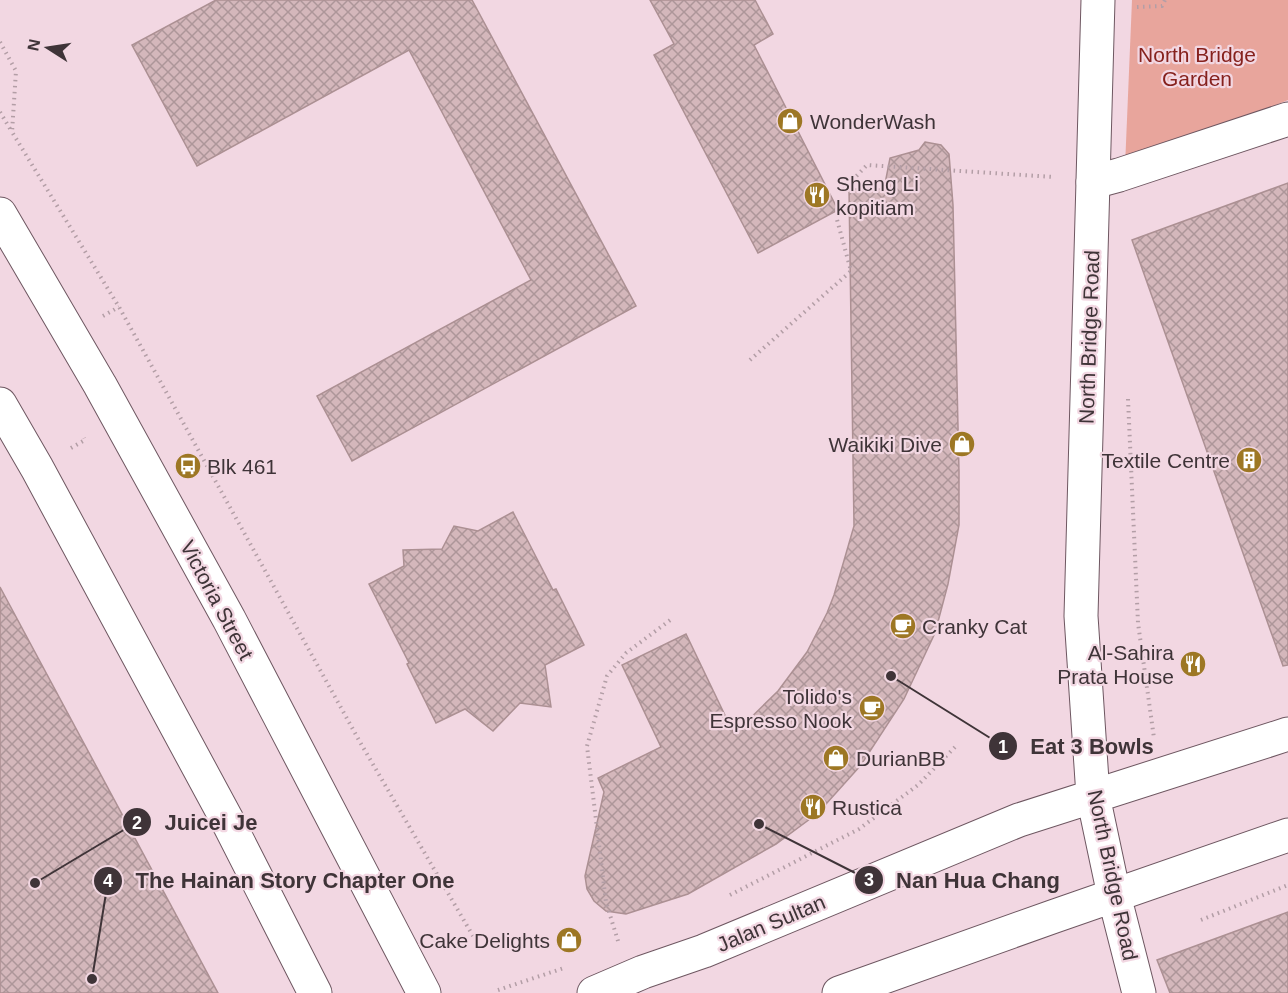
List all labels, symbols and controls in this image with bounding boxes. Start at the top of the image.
north arrow [18,18,78,78]
text: N [24,38,43,52]
park label: North Bridge Garden [1138,43,1256,90]
shop icon: WonderWash [775,106,805,136]
place label: WonderWash [810,110,936,133]
place label: Sheng Li kopitiam [836,172,919,219]
restaurant icon: Sheng Li kopitiam [802,180,832,210]
street label: North Bridge Road [1074,250,1104,424]
shop icon: Waikiki Dive [947,429,977,459]
place label: Waikiki Dive [828,433,942,456]
building icon: Textile Centre [1234,445,1264,475]
place label: Textile Centre [1102,449,1230,472]
bus stop icon: Blk 461 [173,451,203,481]
place label: Blk 461 [207,455,277,478]
street label: Victoria Street [176,537,258,664]
cafe icon: Cranky Cat [888,611,918,641]
place label: Cranky Cat [922,615,1027,638]
place label: Al-Sahira Prata House [1057,641,1174,688]
restaurant icon: Al-Sahira Prata House [1178,649,1208,679]
place label: Tolido's Espresso Nook [710,685,852,732]
cafe icon: Tolido's Espresso Nook [857,693,887,723]
callout: Eat 3 Bowls [988,726,1165,766]
text: Eat 3 Bowls [1030,734,1154,759]
text: 1 [998,737,1008,757]
shop icon: DurianBB [821,743,851,773]
place label: DurianBB [856,747,946,770]
street label: North Bridge Road [1084,788,1142,962]
restaurant icon: Rustica [798,792,828,822]
place label: Rustica [832,796,902,819]
callout: Juicei Je [122,802,269,842]
text: Juicei Je [165,810,257,835]
text: 2 [132,813,142,833]
callout: Nan Hua Chang [854,860,1072,900]
callout: The Hainan Story Chapter One [93,861,466,901]
text: The Hainan Story Chapter One [135,868,455,893]
text: Nan Hua Chang [896,868,1060,893]
text: 3 [864,870,874,890]
text: 4 [103,871,113,891]
street label: Jalan Sultan [713,890,829,956]
shop icon: Cake Delights [554,925,584,955]
place label: Cake Delights [419,929,550,952]

